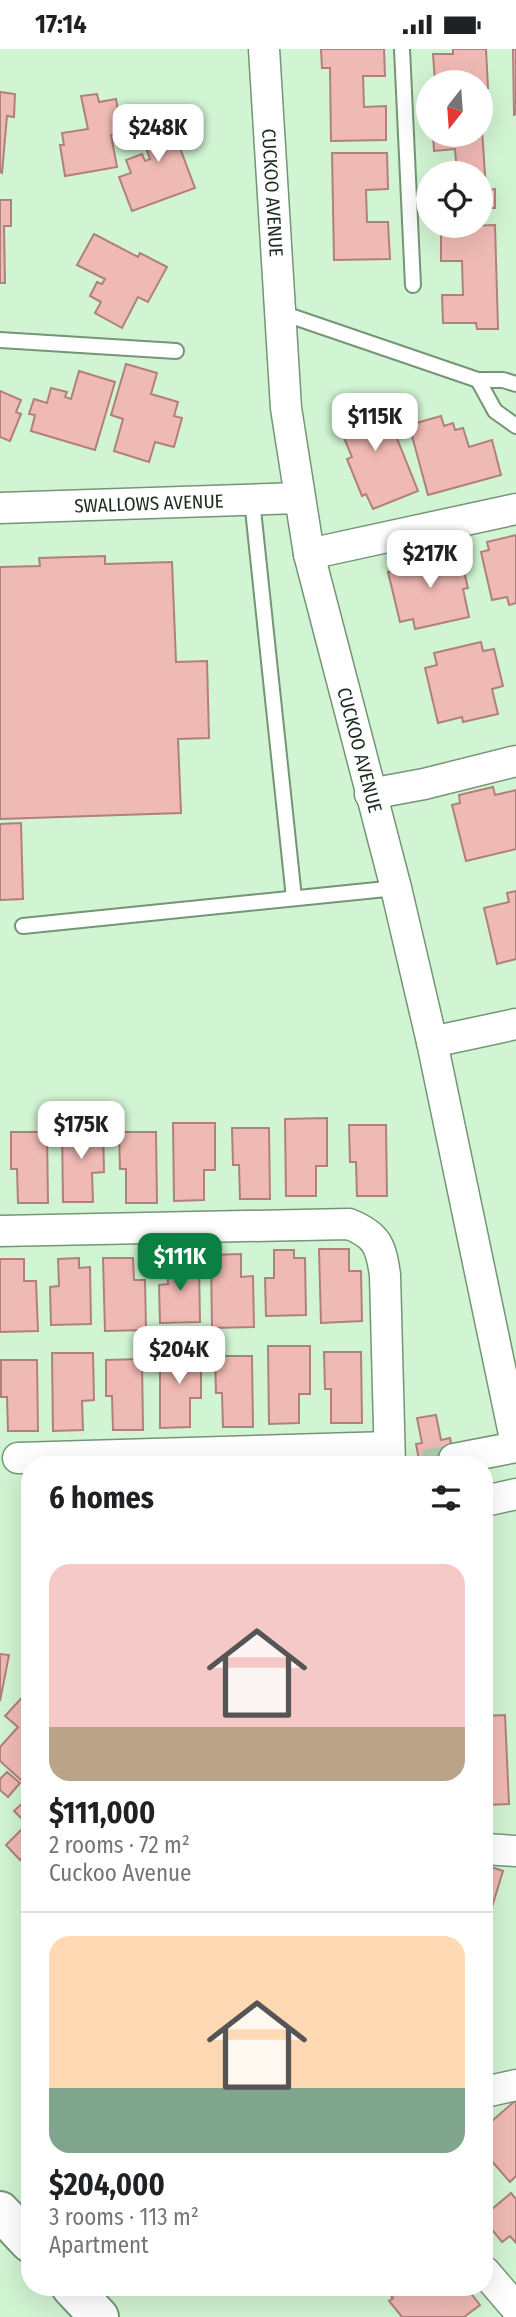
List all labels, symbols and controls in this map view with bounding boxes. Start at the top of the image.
text: 17:14 [35,9,87,40]
north arrow [416,70,494,147]
map controls [416,70,493,238]
pin: $248K [109,104,207,164]
text: $248K [129,113,187,141]
street label: CUCKOO AVENUE [257,128,288,258]
button: locate [416,161,493,238]
pin: $115K [326,393,424,453]
text: $115K [348,402,402,430]
street label: SWALLOWS AVENUE [74,490,224,518]
pin: $217K [381,531,479,590]
text: $217K [403,539,457,567]
street label: CUCKOO AVENUE [332,685,387,815]
pin: $175K [32,1101,130,1161]
text: $175K [54,1110,108,1138]
pin: $111K [131,1233,229,1293]
text: $111K [154,1242,206,1270]
pin: $204K [130,1327,228,1386]
text: $204K [149,1335,209,1363]
icon: filters [427,1479,465,1517]
text: 6 homes [49,1480,154,1516]
icon: home [194,1610,320,1736]
text: $111,000 [49,1795,155,1831]
text: 2 rooms · 72 m² [49,1831,190,1859]
text: Cuckoo Avenue [49,1859,191,1887]
icon: home [194,1982,320,2108]
text: $204,000 [49,2167,165,2203]
text: 3 rooms · 113 m² [49,2203,199,2231]
text: Apartment [49,2231,149,2259]

